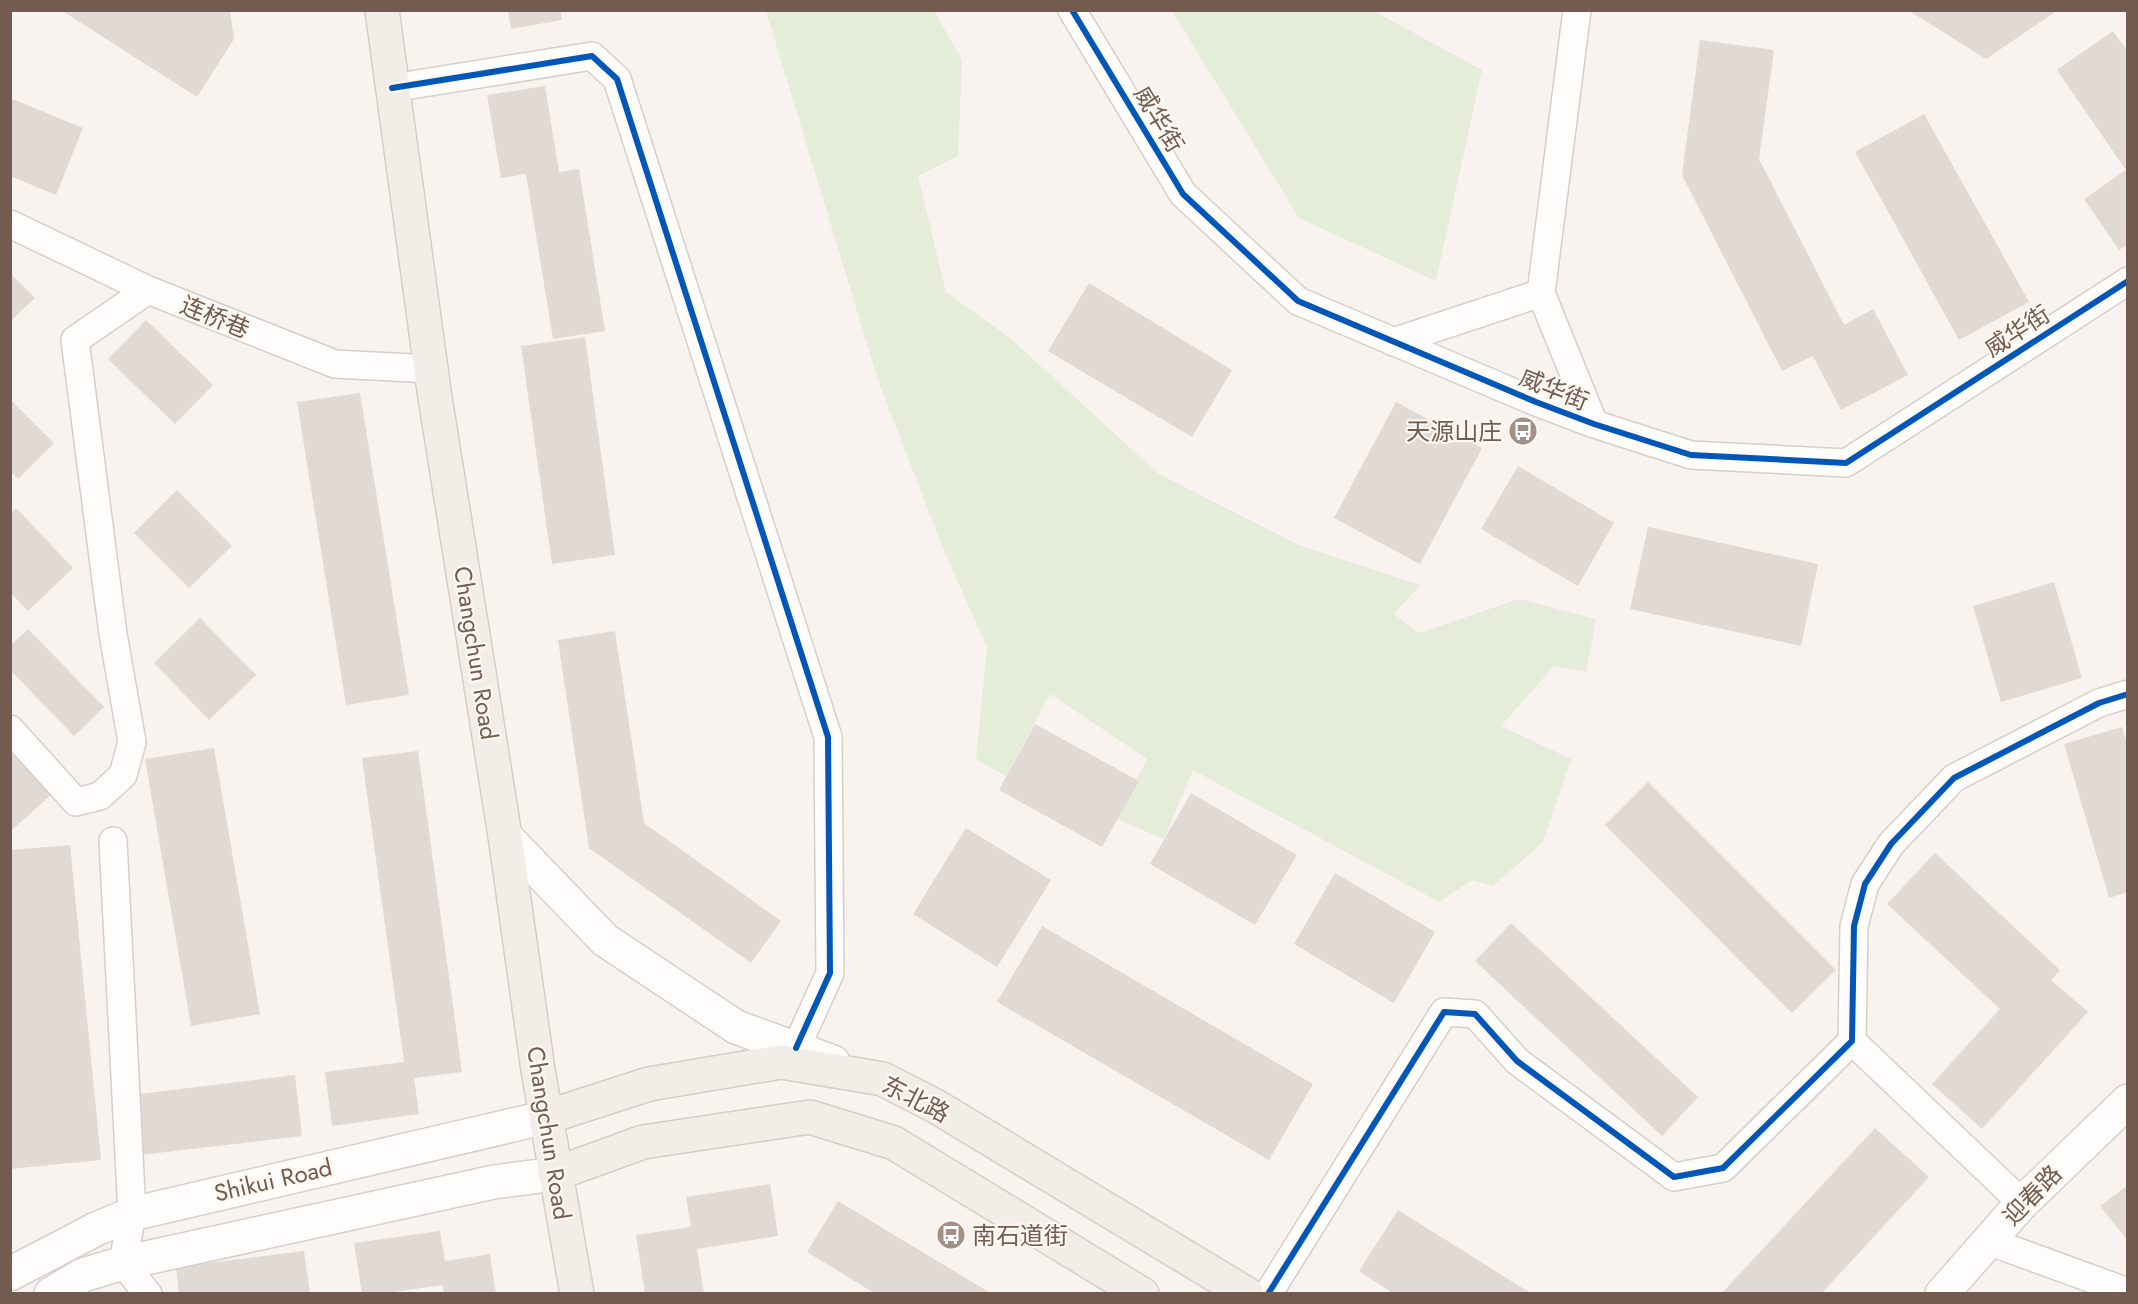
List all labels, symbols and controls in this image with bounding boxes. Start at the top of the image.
street label: 威华街 [1125,79,1193,159]
street label: 连桥巷 [175,287,255,347]
street label: 威华街 [1977,297,2057,365]
street label: 威华街 [1514,359,1594,419]
place label: 天源山庄 [1406,414,1502,449]
bus stop icon: 天源山庄 [1507,415,1539,447]
street label: Changchun Road [445,564,507,742]
street label: Changchun Road [518,1044,580,1222]
street label: 东北路 [876,1067,956,1131]
street label: Shikui Road [211,1149,335,1211]
street label: 迎春路 [1994,1157,2070,1233]
place label: 南石道街 [972,1218,1068,1253]
bus stop icon: 南石道街 [935,1219,967,1251]

